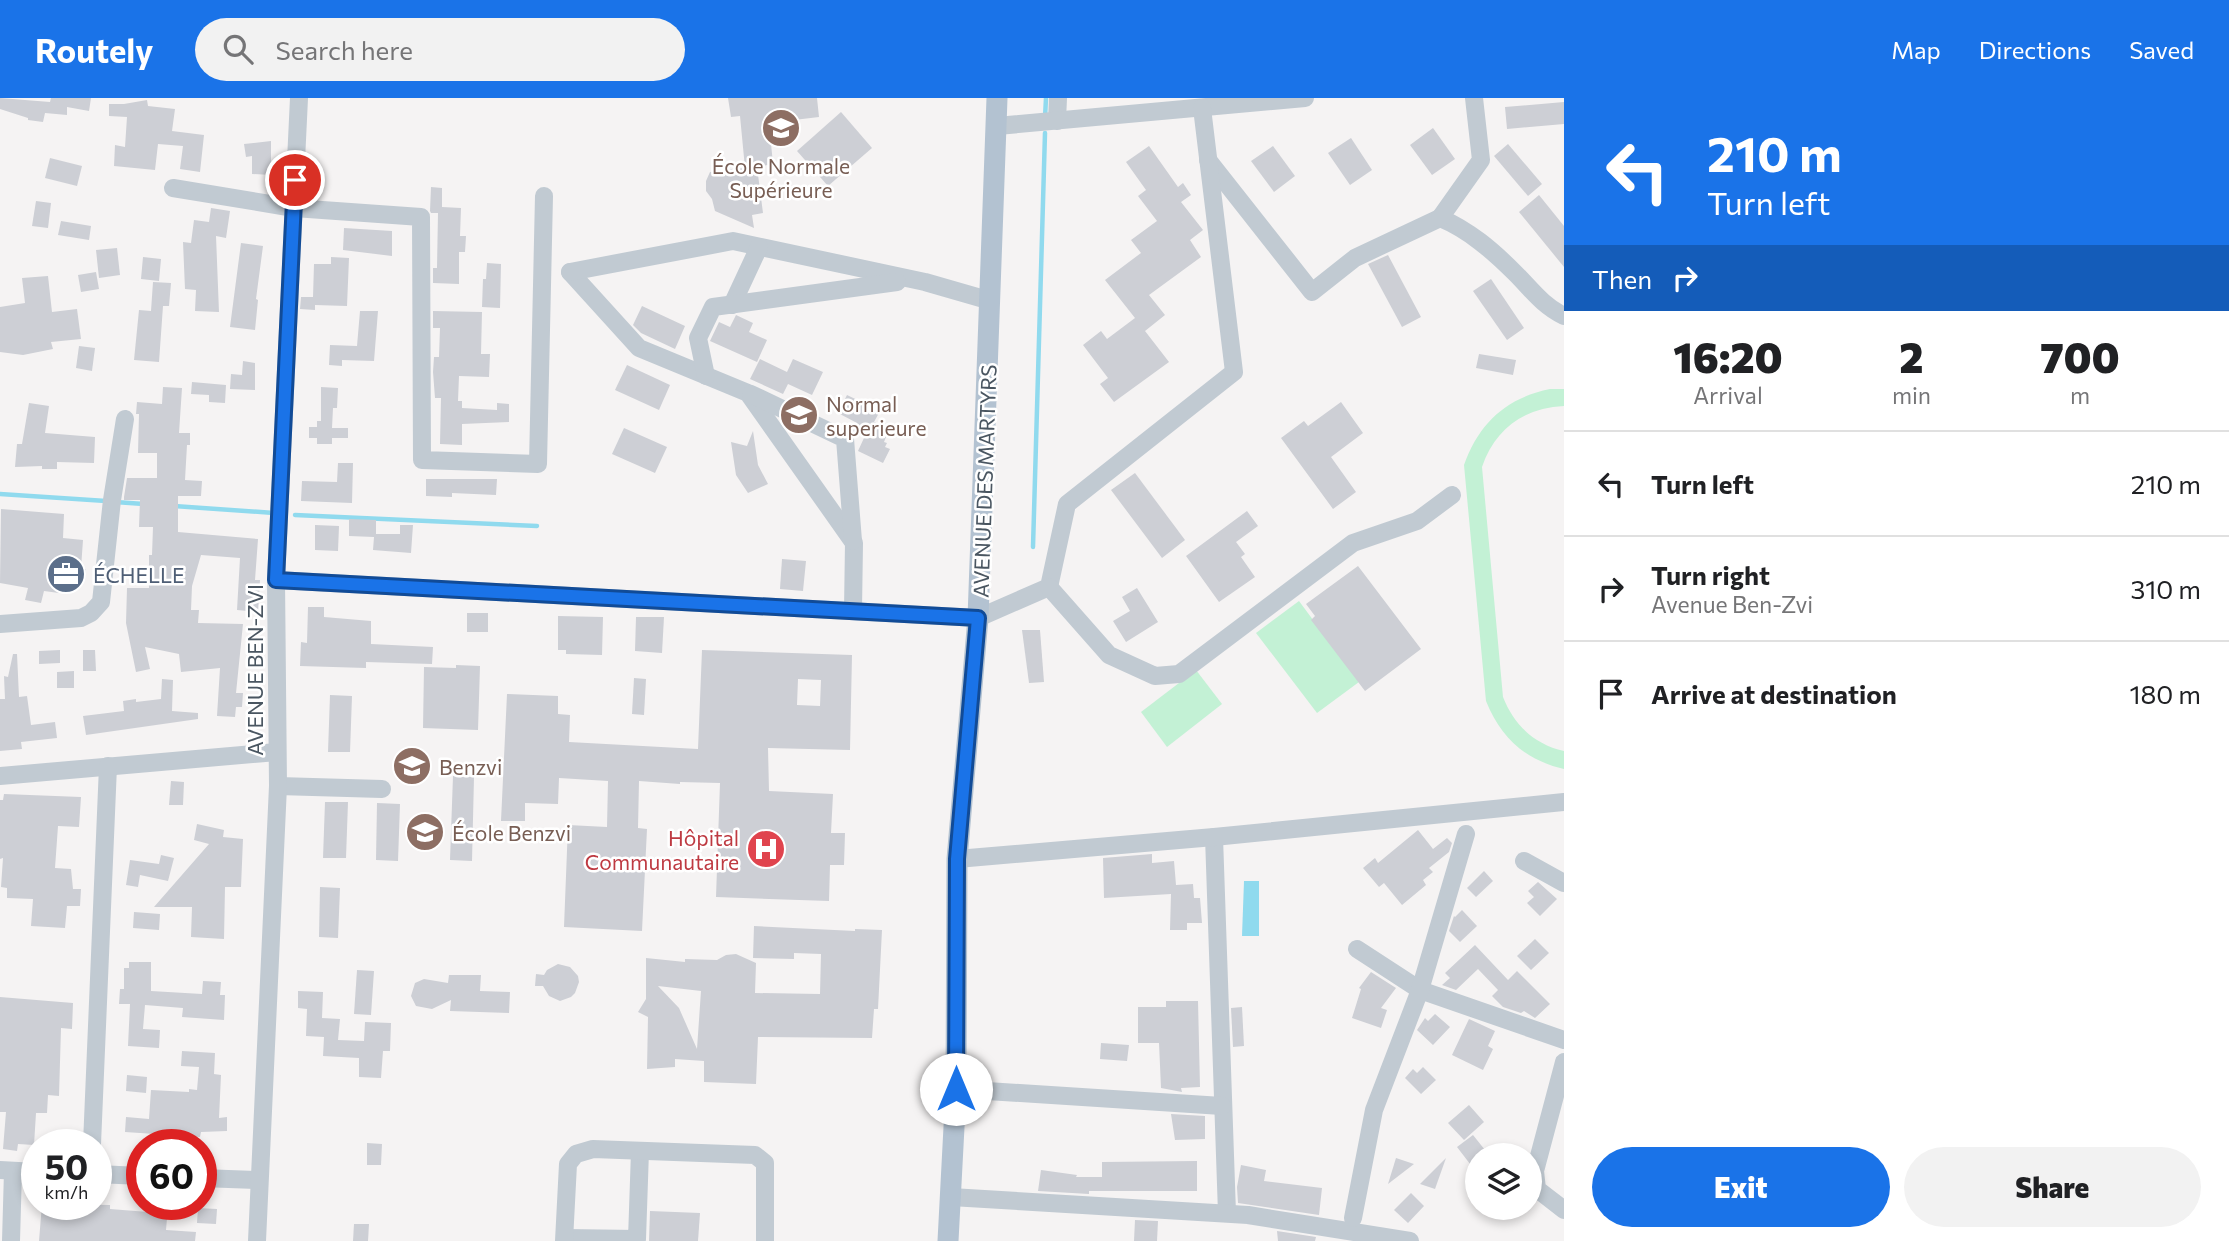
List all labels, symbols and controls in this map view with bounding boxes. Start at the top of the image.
search box [195,18,685,81]
text: Routely [35,29,153,70]
icon: search [219,30,257,68]
text: Search here [275,34,413,65]
text: Map [1891,35,1941,64]
text: Directions [1979,35,2091,64]
text: Saved [2129,35,2194,64]
school or university icon: École Normale Supérieure [760,107,802,149]
text: 210 m [1707,122,1842,182]
icon: left [1592,126,1683,217]
pin [265,150,325,210]
place label: École Normale Supérieure [712,153,850,202]
icon: arrive [276,161,314,199]
text: Turn left [1707,182,1831,222]
icon: right [1666,259,1704,297]
text: Then [1592,263,1652,294]
text: 16:20 [1673,330,1783,382]
text: 2 [1899,330,1924,382]
text: 700 [2040,330,2120,382]
street label: AVENUE DES MARTYRS [967,364,1001,598]
text: Arrival [1693,381,1763,409]
text: min [1892,381,1931,409]
text: m [2070,381,2090,409]
place label: Normal superieure [826,391,926,440]
school or university icon: Normal superieure [778,394,820,436]
icon: left [1592,465,1630,503]
text: Turn left [1651,468,1754,499]
text: 210 m [2131,468,2201,499]
office icon: ÉCHELLE [45,553,87,595]
text: Turn right [1651,559,1770,590]
place label: ÉCHELLE [93,562,185,587]
icon: right [1592,570,1630,608]
text: 310 m [2130,573,2201,604]
street label: AVENUE BEN-ZVI [242,584,267,756]
text: Avenue Ben-Zvi [1651,590,1813,618]
icon: arrive [1592,675,1630,713]
text: Arrive at destination [1651,678,1897,709]
text: 180 m [2129,678,2201,709]
school or university icon: Benzvi [391,745,433,787]
place label: Benzvi [439,754,502,779]
school or university icon: École Benzvi [404,811,446,853]
place label: École Benzvi [452,820,571,845]
place label: Hôpital Communautaire [585,825,739,874]
hospital icon: Hôpital Communautaire [745,828,787,870]
position arrow [919,1052,993,1126]
speed limit sign: 60 [126,1129,217,1220]
map controls [1465,1143,1542,1220]
button: layers [1465,1143,1542,1220]
text: 50 [45,1144,88,1187]
button: Exit [1592,1147,1890,1227]
button: Share [1904,1147,2201,1227]
text: km/h [45,1181,88,1203]

